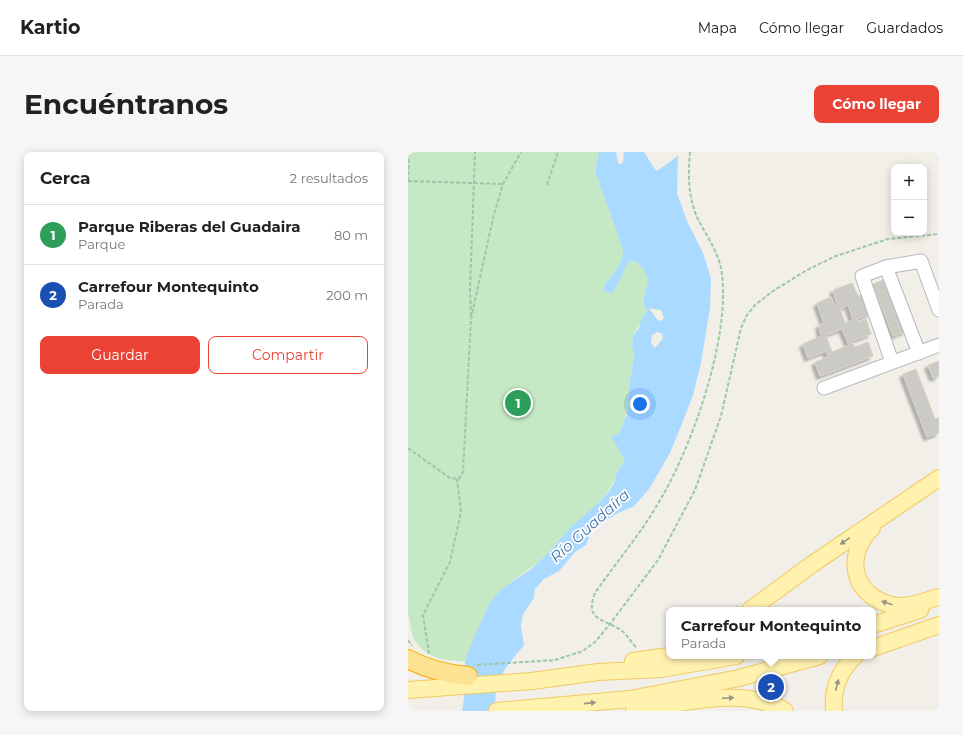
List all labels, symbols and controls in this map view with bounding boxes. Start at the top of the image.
text: Kartio [20,16,80,39]
text: Mapa [698,19,737,37]
text: Cómo llegar [759,19,844,37]
text: Guardados [866,19,943,37]
button: Cómo llegar [814,85,939,123]
text: Encuéntranos [24,87,228,121]
map controls [891,164,927,236]
button: + [891,164,927,200]
text: Cerca [40,168,90,188]
text: 2 resultados [290,170,368,186]
button: − [891,200,927,236]
text: Parque Riberas del Guadaira [78,217,301,236]
text: 1 [50,227,56,243]
text: 80 m [334,227,368,243]
text: Parque [78,236,125,252]
text: Carrefour Montequinto [78,277,259,296]
text: 2 [49,287,57,303]
text: 200 m [326,287,368,303]
text: Parada [78,296,124,312]
button: Guardar [40,336,200,374]
button: Compartir [208,336,368,374]
pin: 1 [505,388,531,418]
your location [630,394,650,414]
water label: Río Guadaíra [546,485,633,566]
one-way arrow [840,537,850,545]
one-way arrow [881,600,893,606]
popup [666,607,876,659]
text: Carrefour Montequinto [681,616,861,635]
text: Parada [681,635,726,651]
pin: 2 [758,672,784,702]
one-way arrow [834,679,840,691]
one-way arrow [722,695,735,702]
one-way arrow [584,700,596,706]

